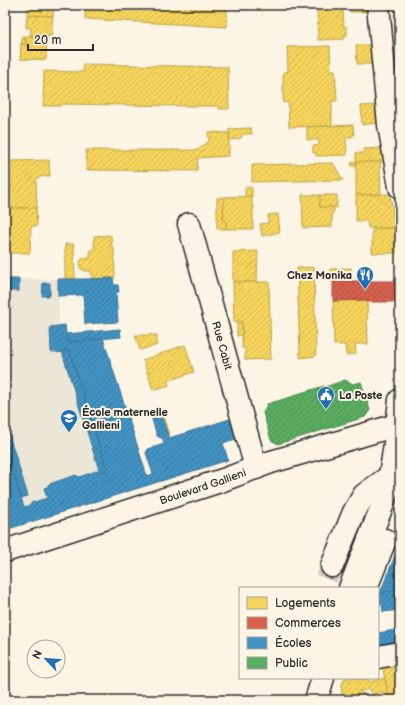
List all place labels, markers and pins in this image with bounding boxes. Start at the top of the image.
restaurant icon: Chez Monika [355,265,375,290]
place label: Chez Monika [287,269,352,282]
public building icon: La Poste [316,385,336,410]
place label: La Poste [339,389,382,402]
place label: École maternelle Gallieni [82,405,168,432]
school or university icon: École maternelle Gallieni [59,408,79,433]

